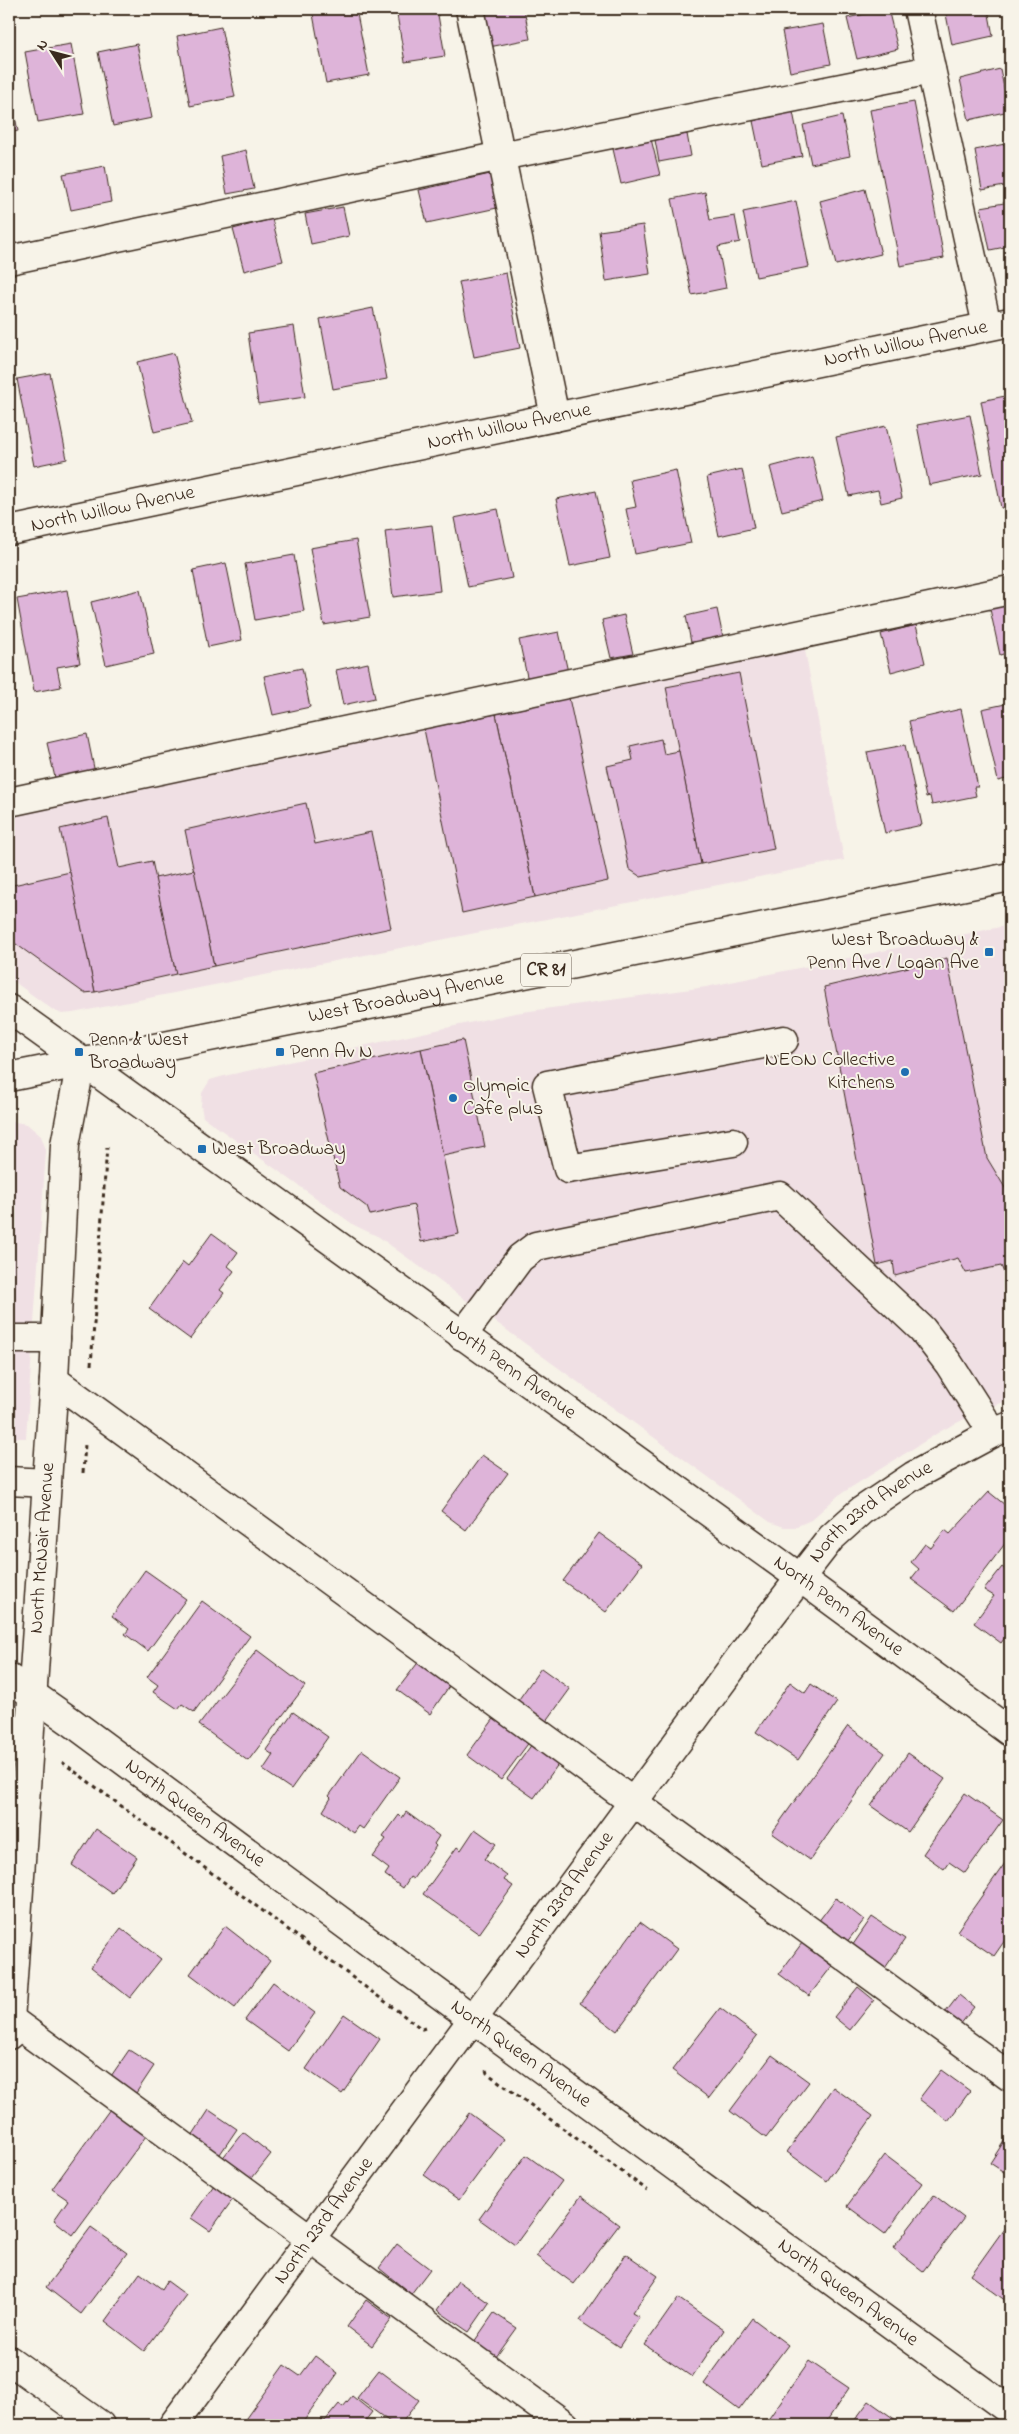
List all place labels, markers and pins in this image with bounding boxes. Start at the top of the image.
place label: West Broadway & Penn Ave / Logan Ave [807,926,979,979]
marker: West Broadway & Penn Ave / Logan Ave [983,946,995,958]
place label: Penn & West Broadway [88,1026,189,1078]
place label: Penn Av N [290,1038,373,1067]
marker: Penn & West Broadway [73,1046,85,1058]
marker: Penn Av N [274,1046,286,1058]
place label: NEON Collective Kitchens [765,1046,895,1098]
marker: NEON Collective Kitchens [899,1066,911,1078]
place label: Olympic Cafe plus [463,1072,543,1124]
marker: Olympic Cafe plus [447,1092,459,1104]
place label: West Broadway [212,1135,346,1164]
marker: West Broadway [196,1143,208,1155]

